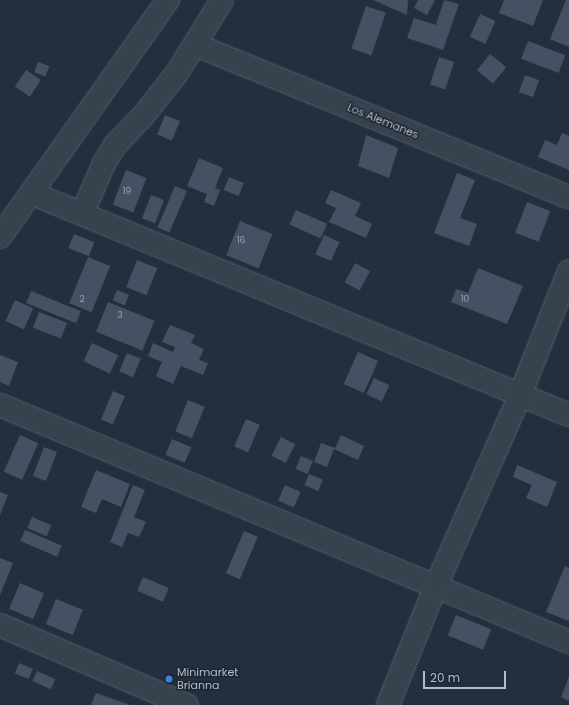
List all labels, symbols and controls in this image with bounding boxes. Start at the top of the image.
street label: Los Alemanes [345,101,421,141]
house number: 19 [123,186,131,196]
house number: 16 [237,235,245,245]
house number: 2 [79,294,85,304]
house number: 10 [461,294,469,304]
house number: 3 [117,310,123,320]
scale bar [425,663,508,689]
place label: Minimarket Brianna [177,666,238,692]
text: 20 m [430,669,460,686]
marker: Minimarket Brianna [164,674,174,684]

